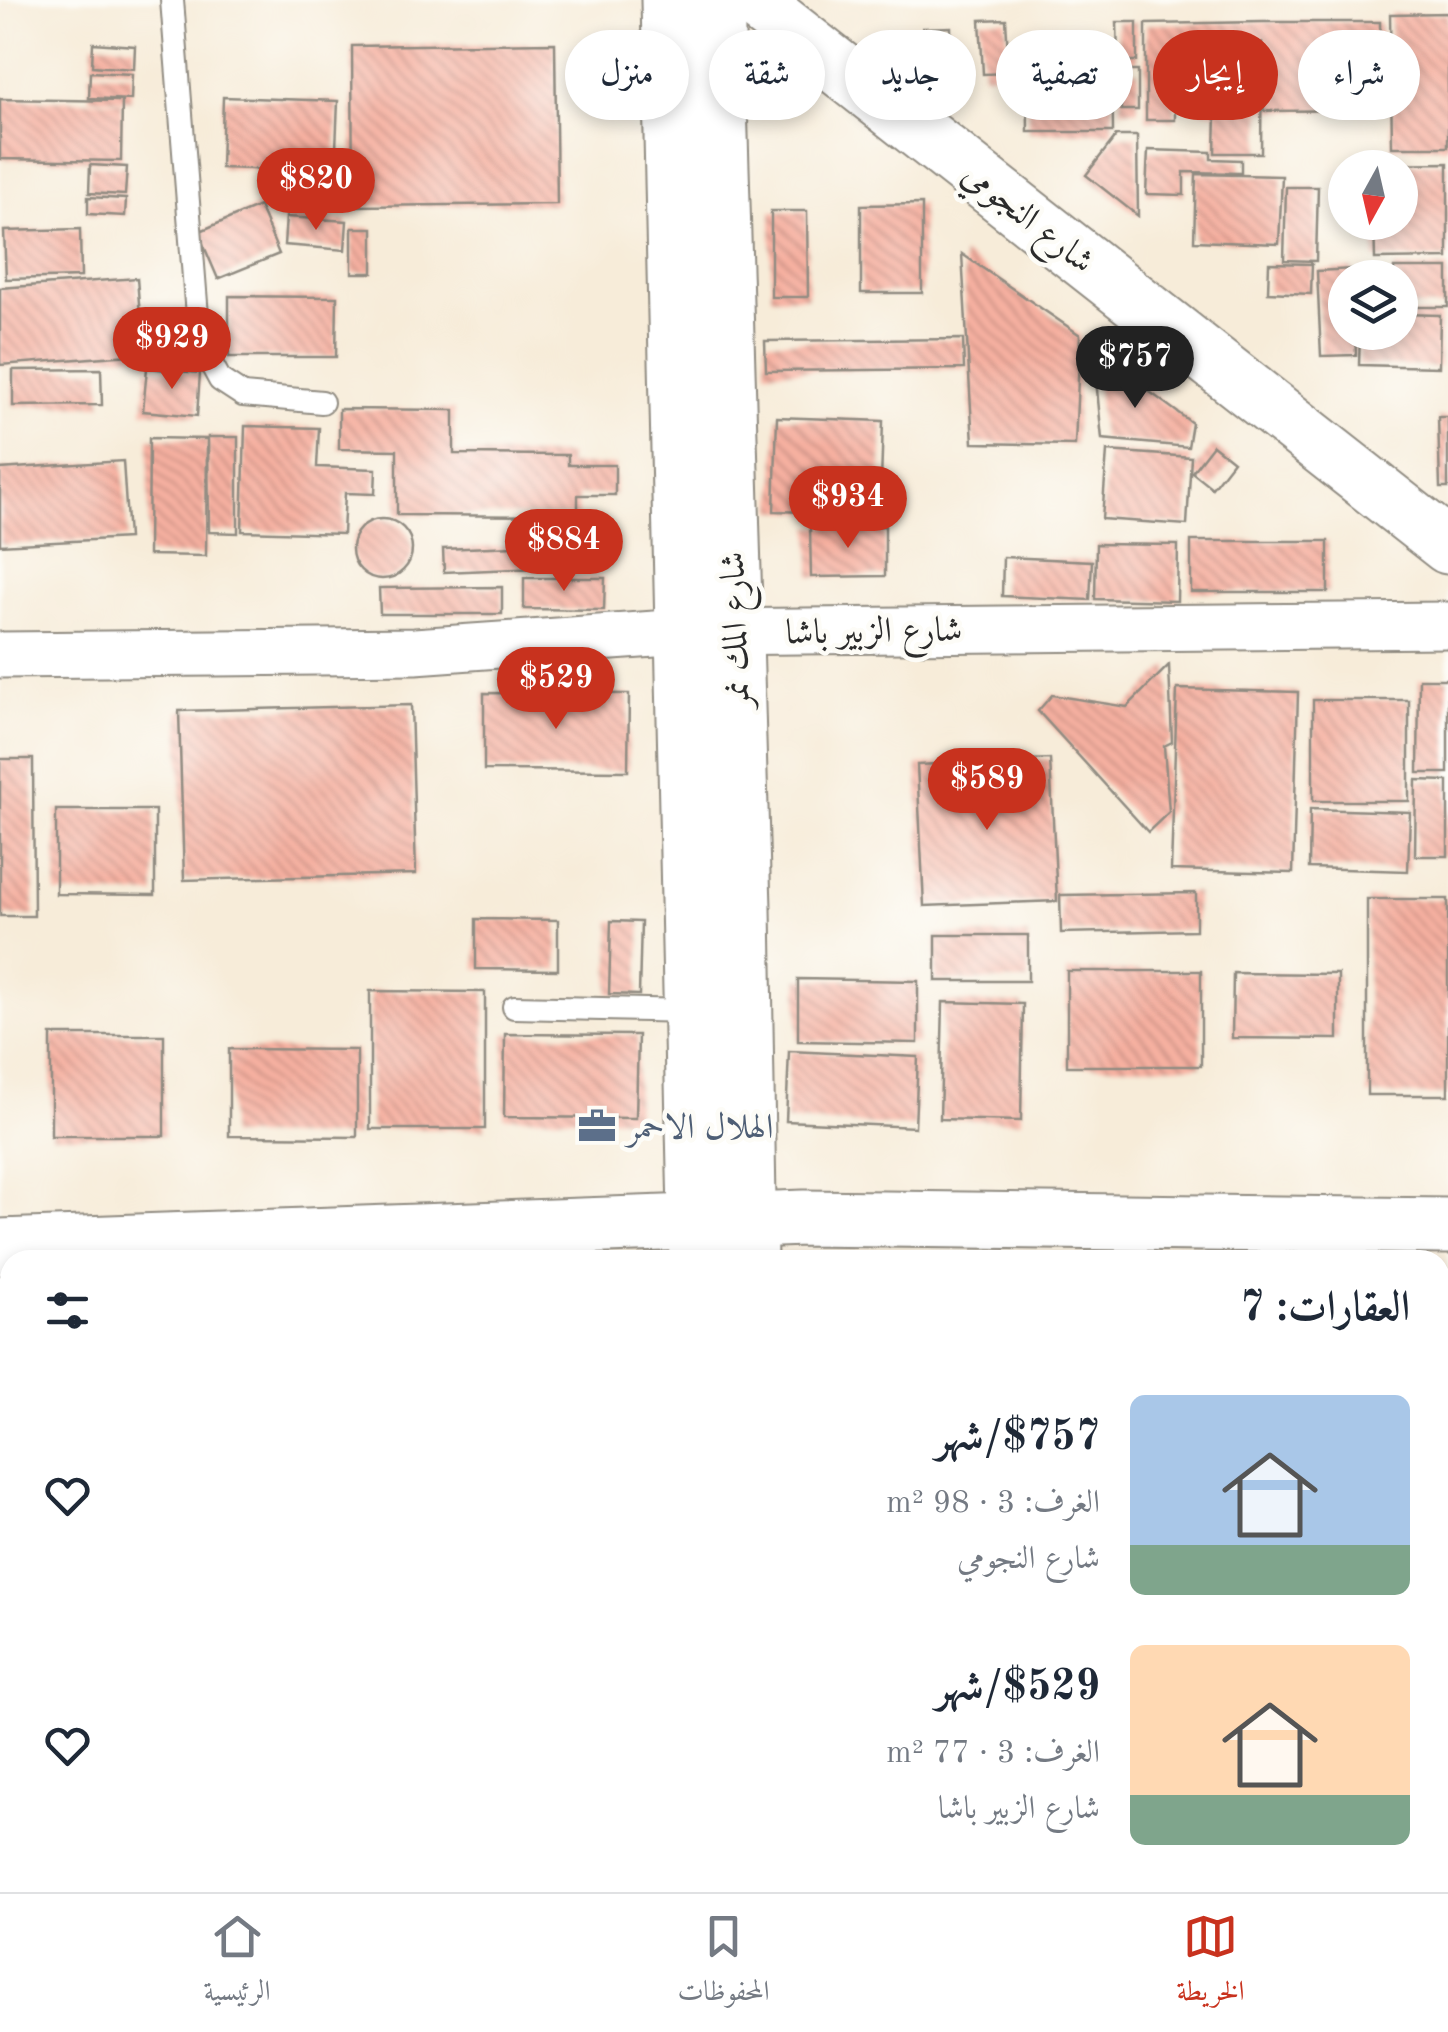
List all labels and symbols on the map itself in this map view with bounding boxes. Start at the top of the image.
pin: $820 [257,148,375,233]
north arrow [1328,150,1418,240]
street label: شارع النجومي [950,157,1100,288]
pin: $929 [113,307,231,392]
pin: $757 [1076,326,1194,411]
pin: $934 [789,466,907,551]
pin: $884 [505,509,623,594]
street label: شارع المك نمر [716,551,766,712]
street label: شارع الزبير باشا [785,612,963,661]
pin: $529 [497,647,615,732]
pin: $589 [928,748,1046,833]
office icon: الهلال الاحمر [576,1105,618,1147]
place label: الهلال الاحمر [624,1111,774,1148]

